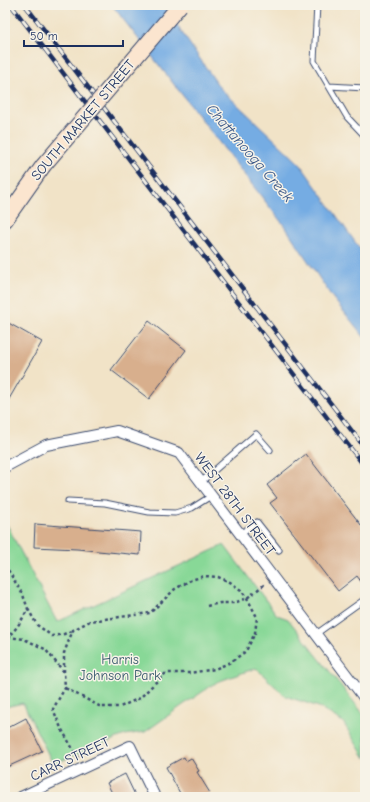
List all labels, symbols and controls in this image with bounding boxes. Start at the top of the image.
scale bar [24,22,123,48]
text: 50 m [30,29,58,43]
street label: SOUTH MARKET STREET [27,56,139,184]
water label: Chattanooga Creek [203,100,298,206]
street label: WEST 28TH STREET [191,449,280,559]
park label: Harris Johnson Park [79,651,161,684]
street label: CARR STREET [28,733,113,785]

